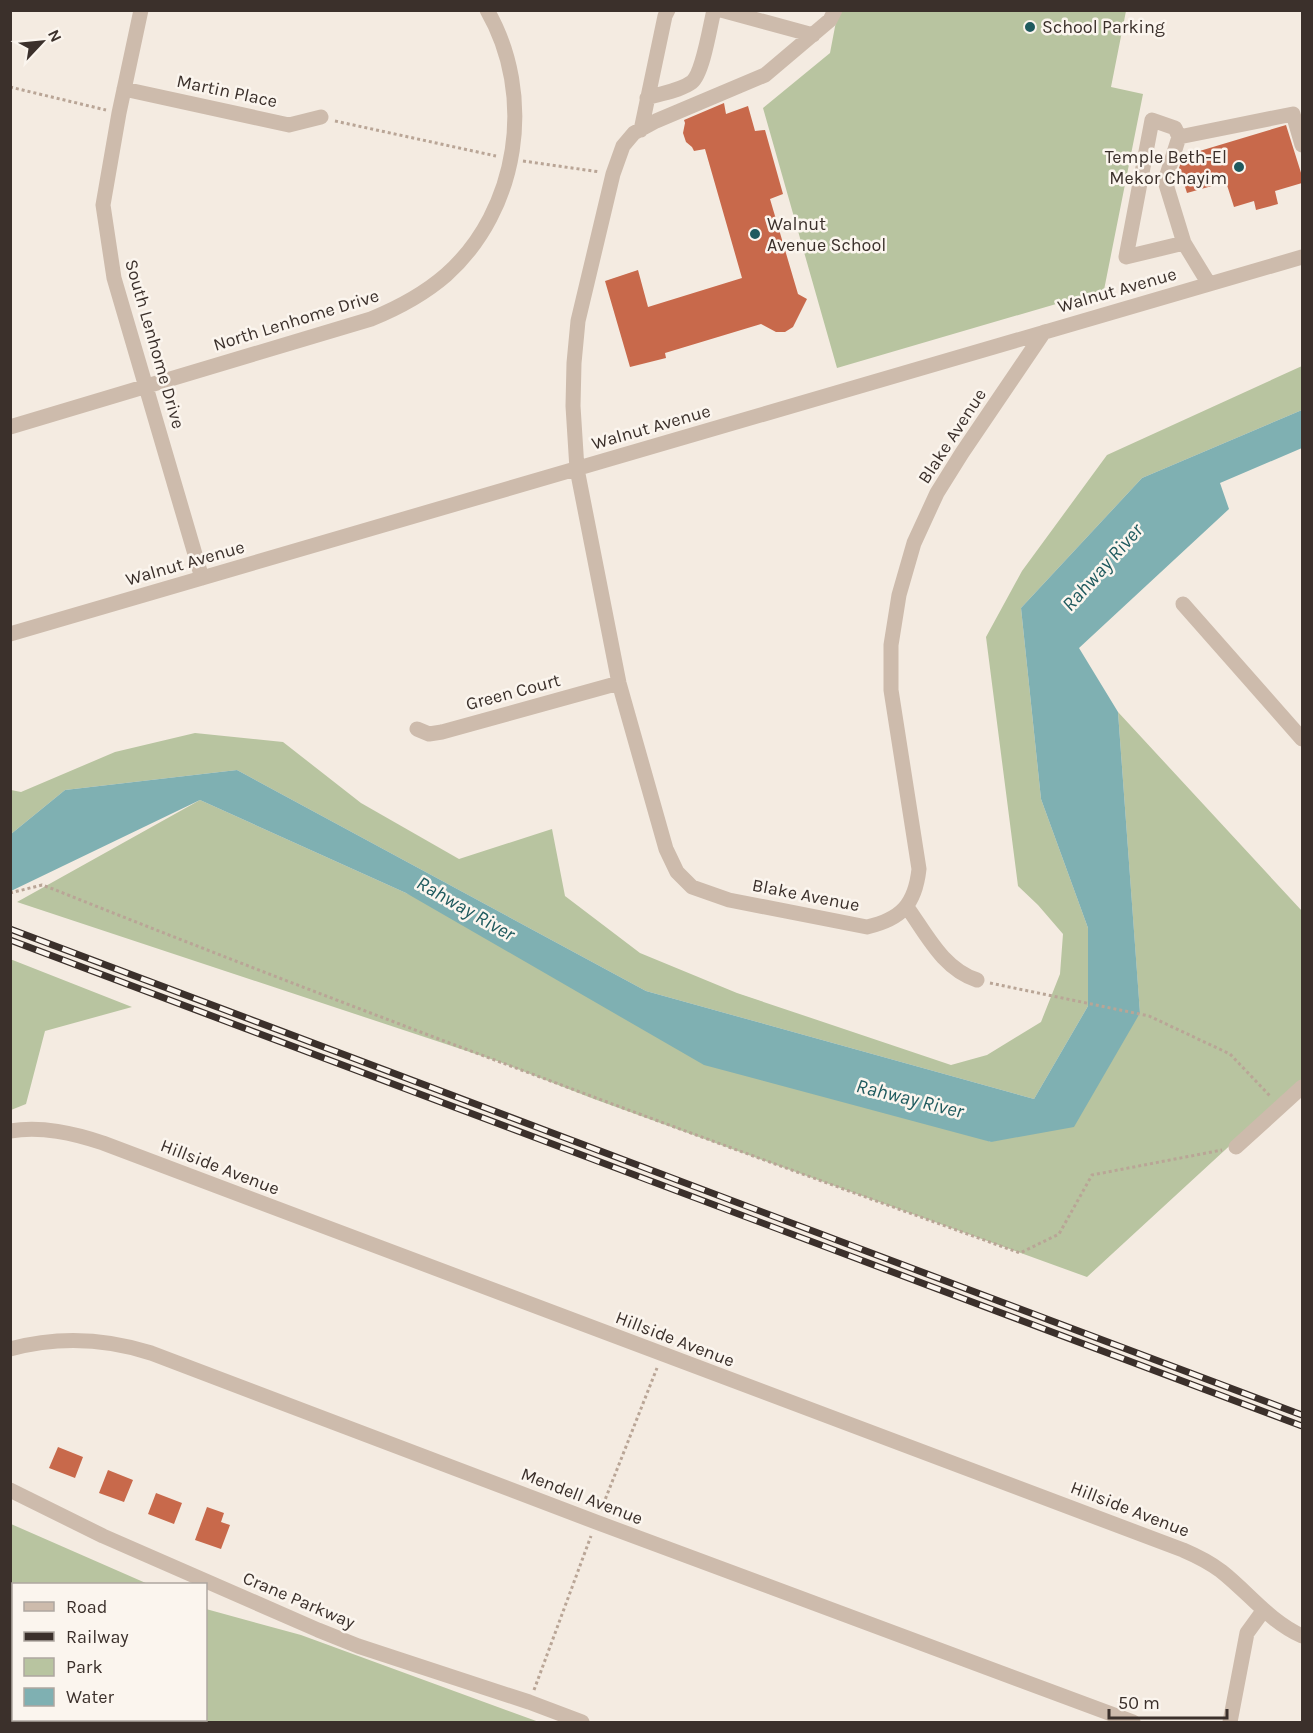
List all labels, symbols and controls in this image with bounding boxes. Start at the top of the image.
north arrow [12,12,72,72]
place label: School Parking [1042,16,1165,38]
marker: School Parking [1023,20,1037,34]
text: N [44,26,66,45]
street label: Martin Place [175,70,279,112]
place label: Temple Beth-El Mekor Chayim [1105,146,1227,189]
marker: Temple Beth-El Mekor Chayim [1232,160,1246,174]
place label: Walnut Avenue School [767,213,886,256]
marker: Walnut Avenue School [748,227,762,241]
street label: South Lenhome Drive [120,257,190,431]
street label: Walnut Avenue [1055,263,1179,317]
street label: North Lenhome Drive [210,284,382,356]
street label: Blake Avenue [913,384,991,488]
street label: Walnut Avenue [589,400,713,454]
water label: Rahway River [1057,518,1148,616]
street label: Walnut Avenue [123,536,247,590]
street label: Green Court [463,669,563,715]
water label: Rahway River [412,871,520,946]
street label: Blake Avenue [750,874,862,916]
water label: Rahway River [854,1074,967,1123]
street label: Hillside Avenue [157,1134,283,1200]
street label: Hillside Avenue [612,1306,738,1372]
street label: Mendell Avenue [518,1463,646,1529]
street label: Hillside Avenue [1067,1476,1193,1542]
street label: Crane Parkway [240,1566,359,1634]
legend [12,1583,207,1721]
text: Road [66,1596,107,1618]
text: Railway [66,1626,129,1648]
text: Park [66,1656,103,1678]
scale bar [1109,1682,1228,1720]
text: Water [66,1686,114,1708]
text: 50 m [1118,1692,1160,1714]

